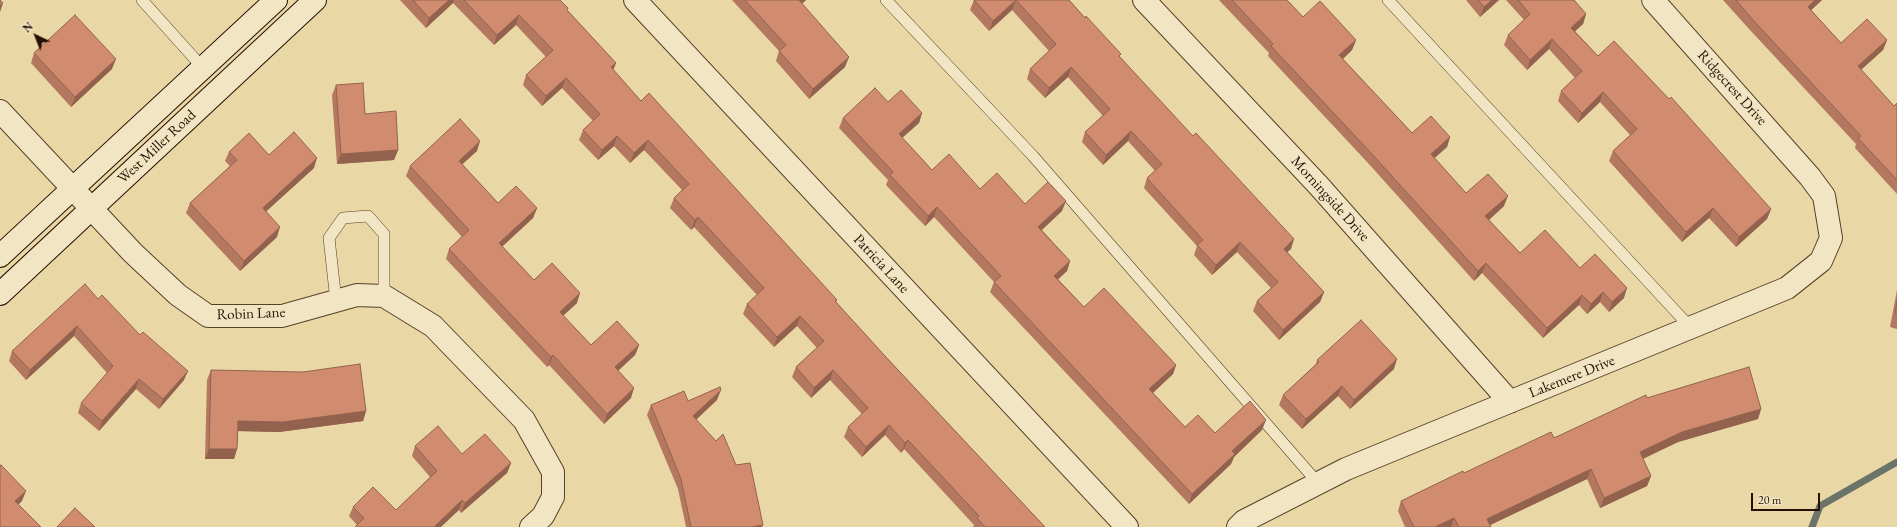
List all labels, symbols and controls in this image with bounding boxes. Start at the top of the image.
north arrow [16,16,56,56]
text: N [20,19,36,35]
street label: Ridgecrest Drive [1693,46,1771,130]
street label: West Miller Road [114,106,200,188]
street label: Morningside Drive [1287,153,1373,245]
street label: Patricia Lane [849,231,913,297]
street label: Robin Lane [216,304,286,324]
street label: Lakemere Drive [1526,352,1618,402]
scale bar [1753,485,1822,511]
text: 20 m [1758,492,1781,508]

